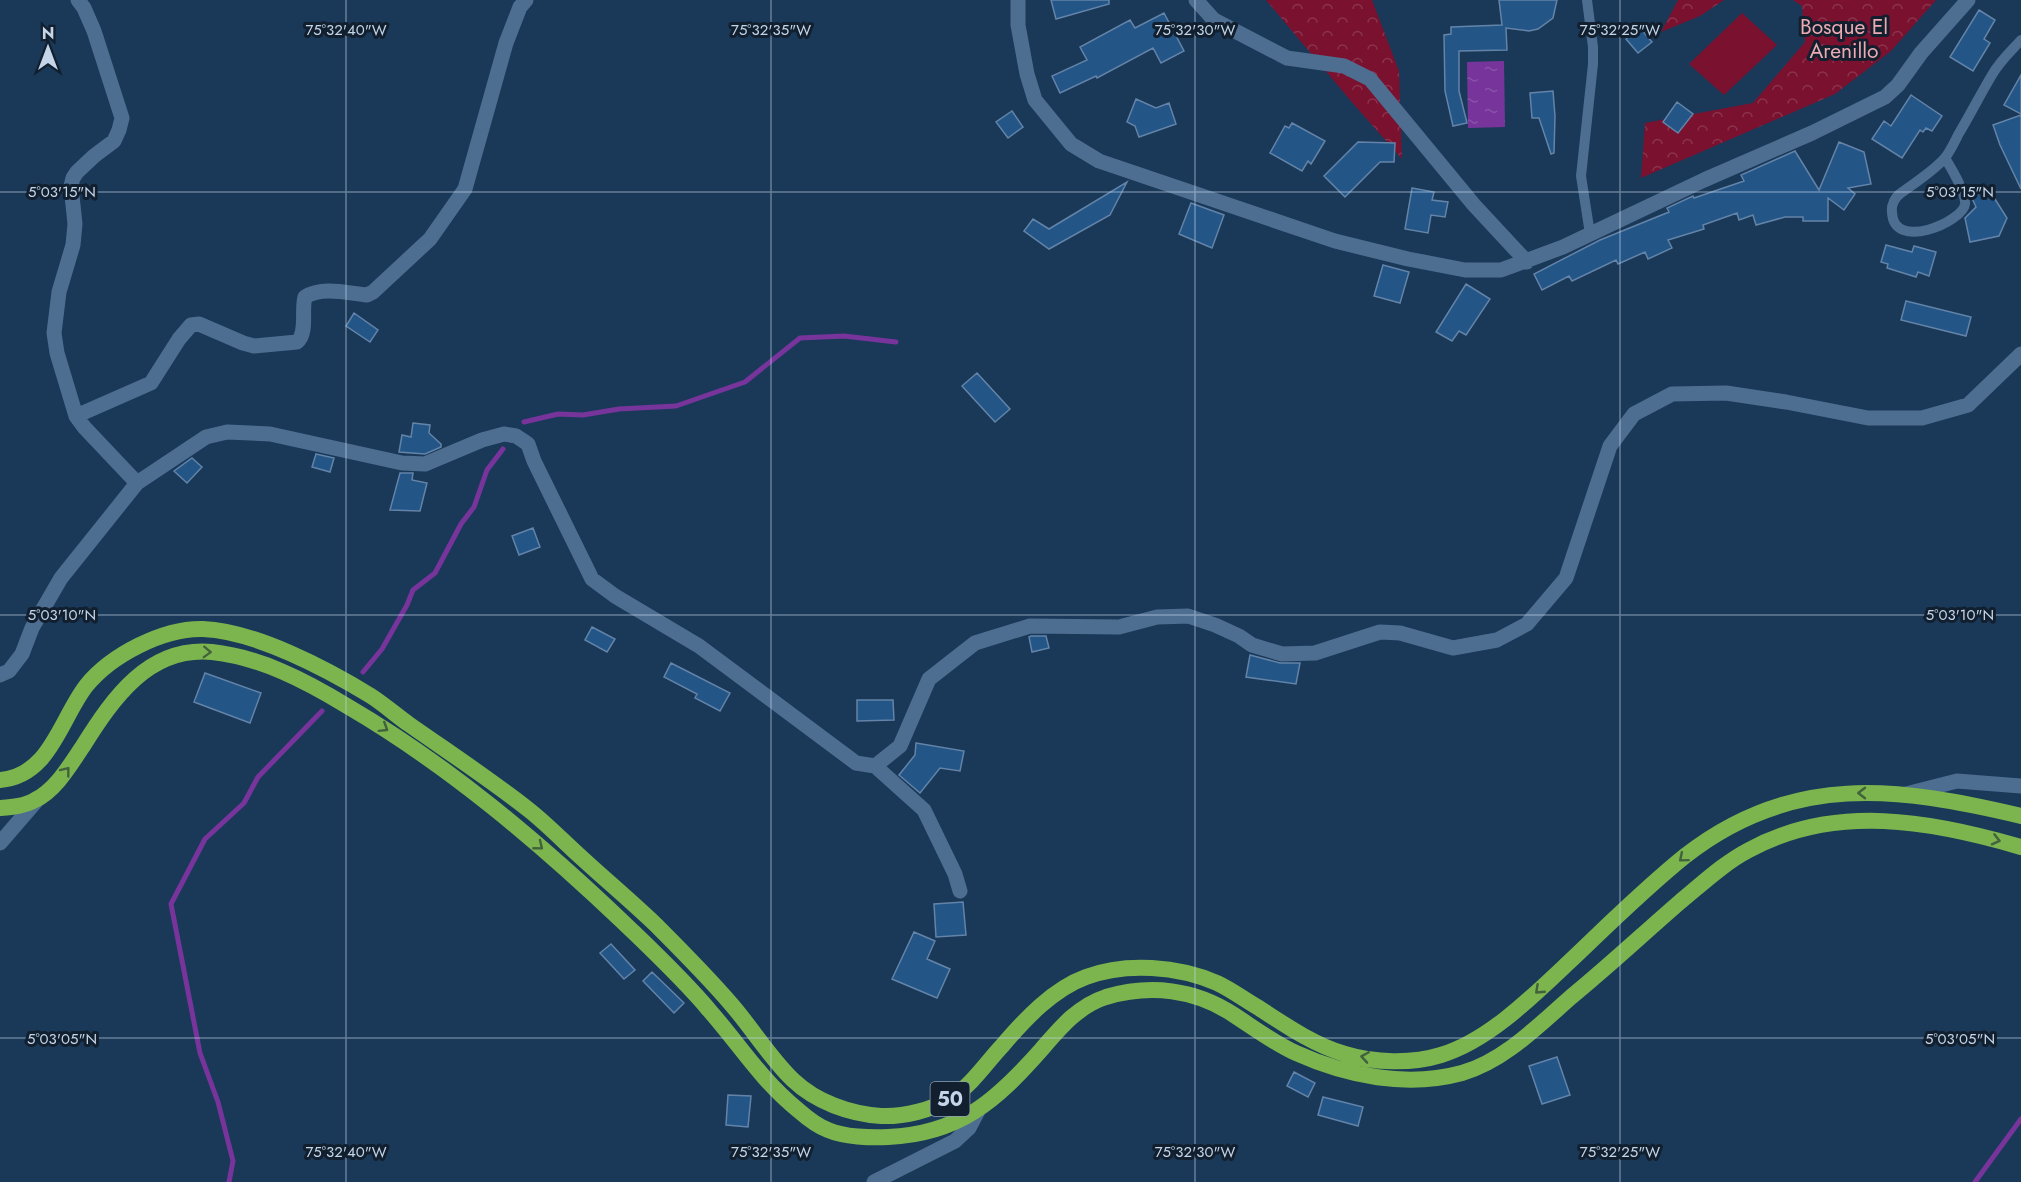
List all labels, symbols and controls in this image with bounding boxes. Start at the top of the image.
park label: Bosque El Arenillo [1800,12,1888,66]
north arrow [18,18,78,78]
text: 75°32'40"W [305,19,387,41]
text: 75°32'35"W [731,19,811,41]
text: 75°32'30"W [1155,19,1235,41]
text: 75°32'25"W [1580,19,1660,41]
text: N [42,22,54,45]
text: 5°03'15"N [28,181,96,203]
text: 5°03'15"N [1926,181,1994,203]
text: 5°03'10"N [28,604,96,626]
text: 5°03'10"N [1926,604,1994,626]
one-way arrow [203,646,212,659]
one-way arrow [378,721,388,733]
one-way arrow [58,766,69,777]
one-way arrow [1857,787,1866,799]
one-way arrow [1991,833,2001,846]
one-way arrow [532,839,543,850]
one-way arrow [1679,851,1690,862]
one-way arrow [1535,983,1546,994]
text: 5°03'05"N [27,1028,97,1050]
text: 5°03'05"N [1925,1028,1995,1050]
one-way arrow [1361,1052,1370,1064]
road number: 50 [930,1082,970,1116]
text: 75°32'40"W [305,1141,387,1163]
text: 75°32'35"W [731,1141,811,1163]
text: 75°32'30"W [1155,1141,1235,1163]
text: 75°32'25"W [1580,1141,1660,1163]

